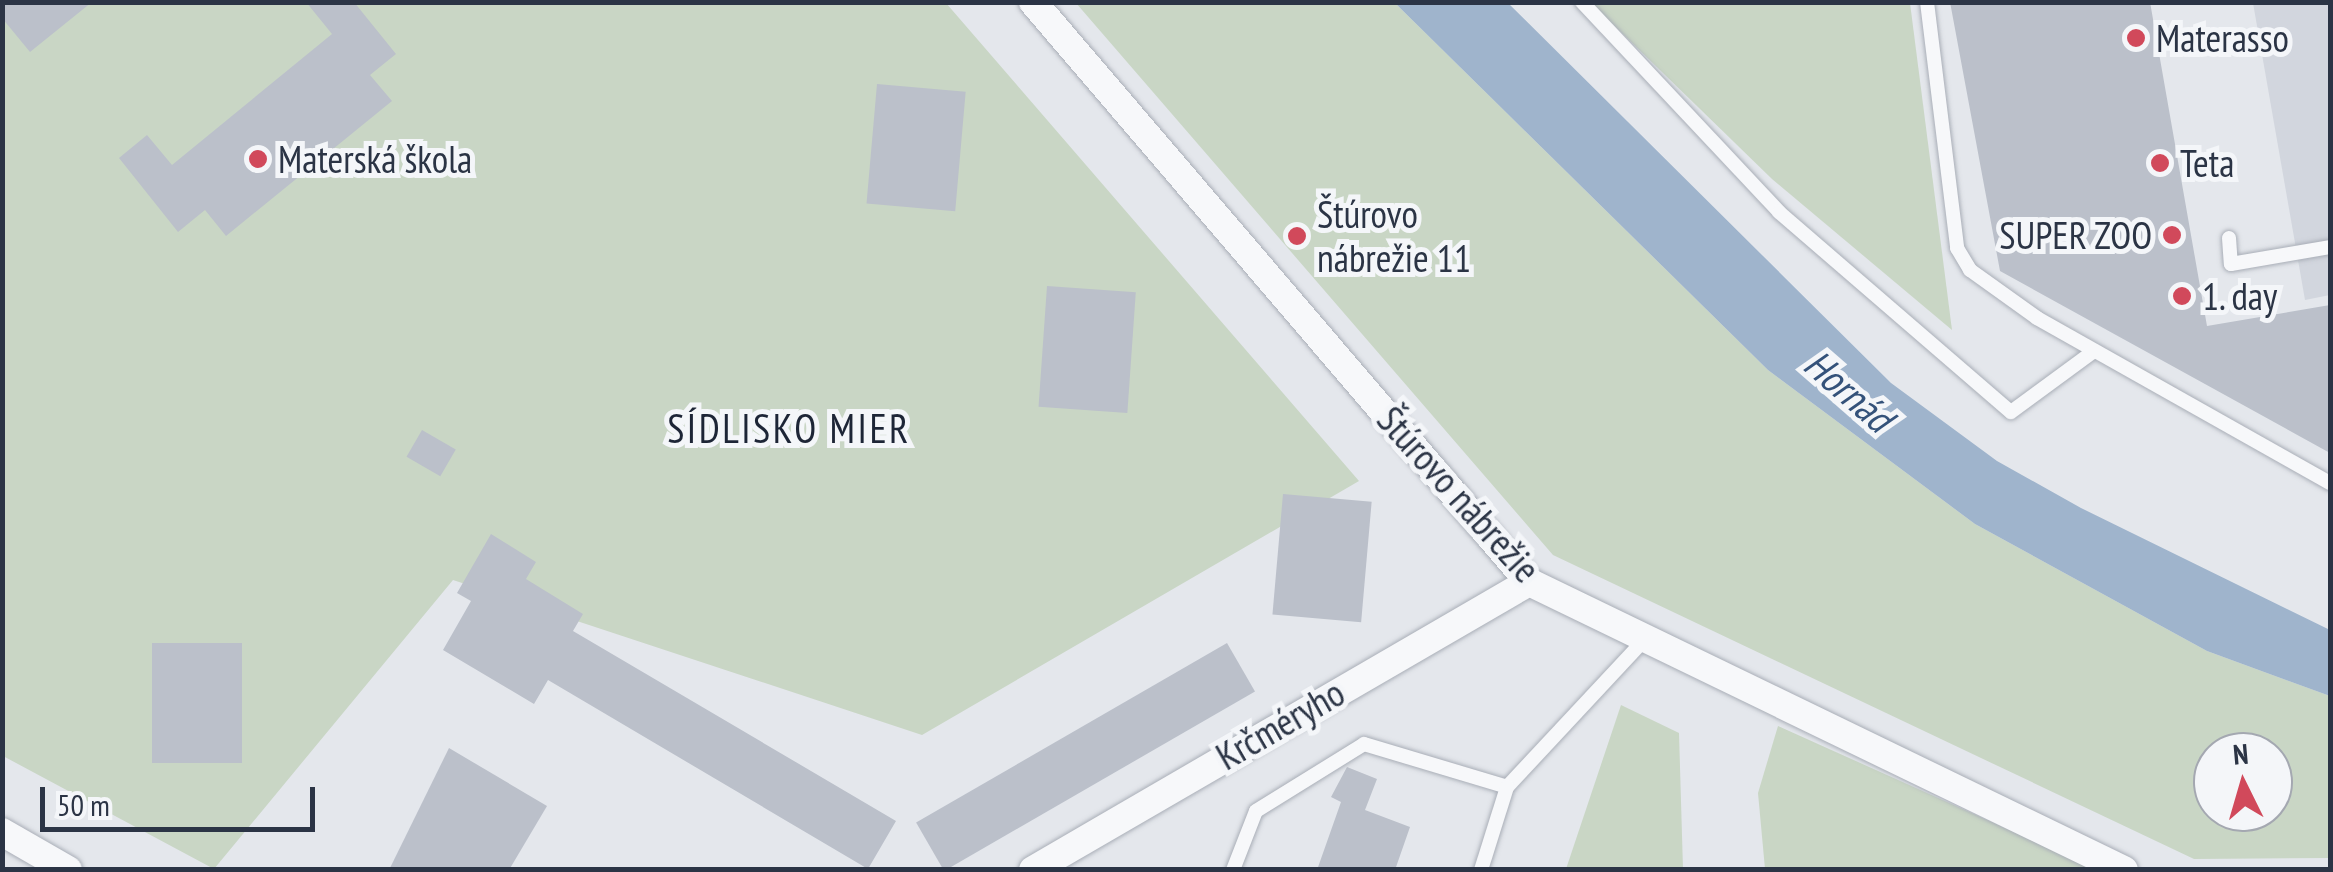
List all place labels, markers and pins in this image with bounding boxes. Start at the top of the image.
place label: Materasso [2156,15,2289,61]
marker: Materasso [2125,27,2147,49]
place label: Materská škola [278,136,472,182]
place label: Teta [2180,140,2234,186]
marker: Materská škola [247,148,269,170]
marker: Teta [2149,152,2171,174]
place label: Štúrovo nábrežie 11 [1317,191,1471,280]
place label: SUPER ZOO [1999,212,2152,258]
marker: SUPER ZOO [2161,224,2183,246]
marker: Štúrovo nábrežie 11 [1286,225,1308,247]
place label: 1. day [2202,273,2280,319]
marker: 1. day [2171,285,2193,307]

